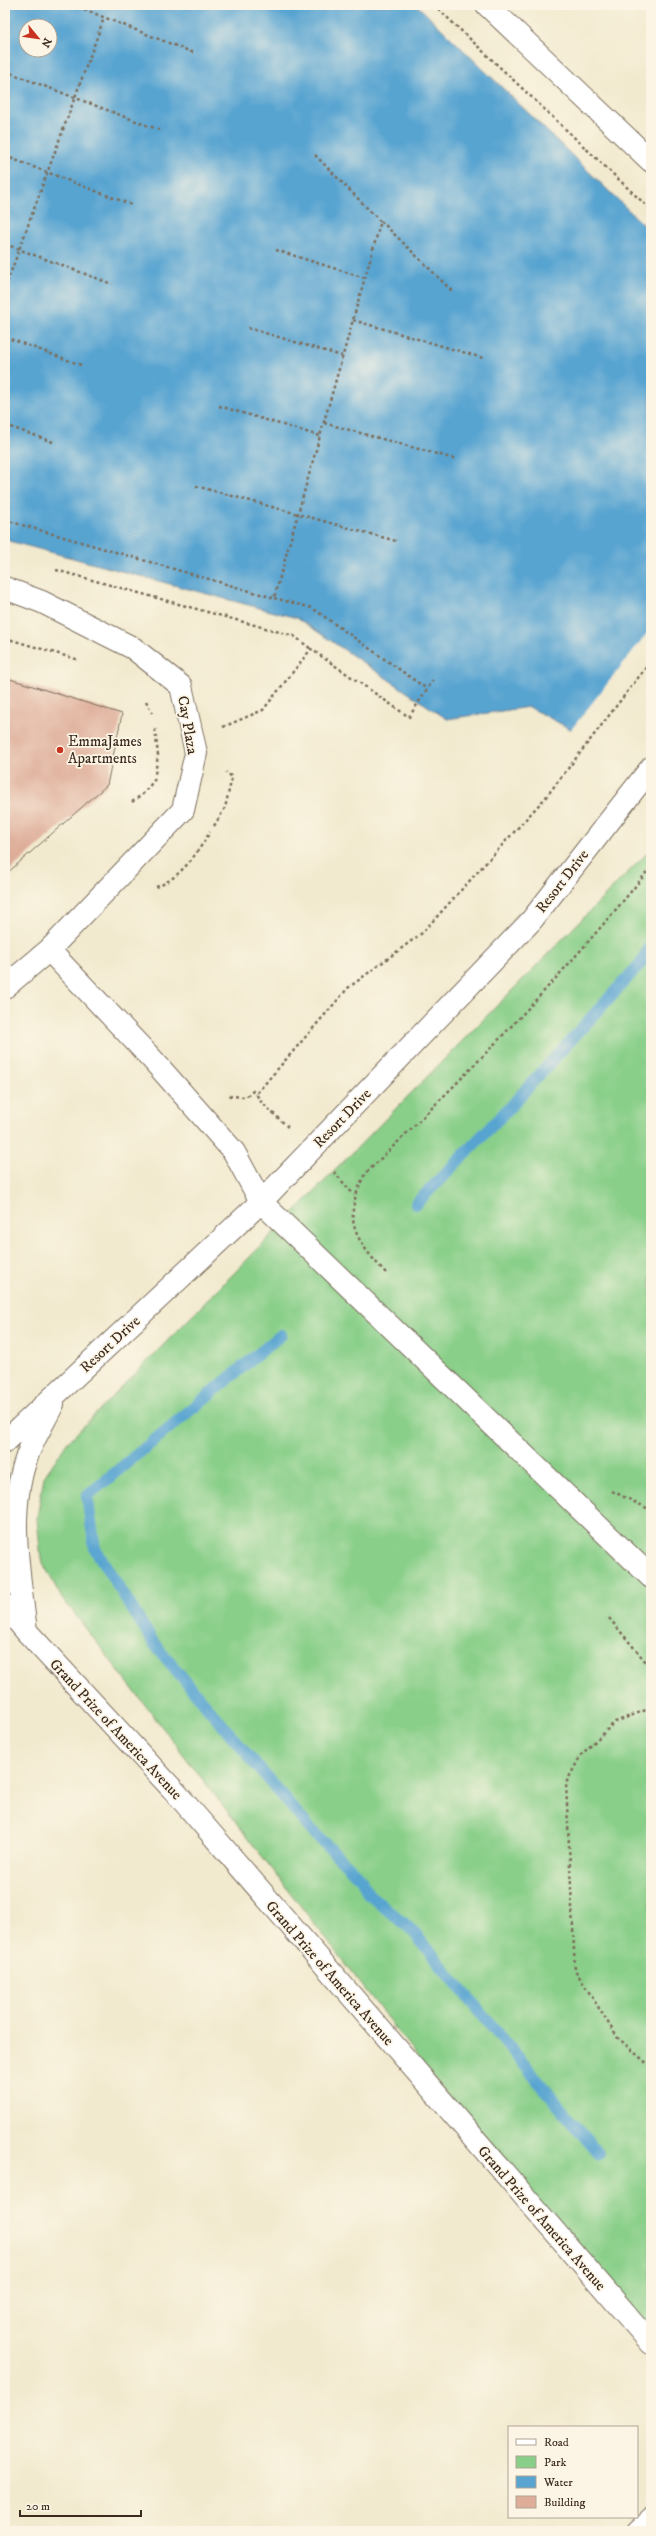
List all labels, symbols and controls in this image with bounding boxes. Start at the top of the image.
north arrow [18,18,58,58]
text: N [38,35,54,50]
street label: Cay Plaza [173,694,202,756]
place label: EmmaJames Apartments [68,732,142,768]
marker: EmmaJames Apartments [55,745,65,755]
street label: Resort Drive [532,846,593,917]
street label: Resort Drive [309,1085,375,1152]
street label: Resort Drive [76,1312,144,1377]
street label: Grand Prize of America Avenue [45,1655,186,1804]
street label: Grand Prize of America Avenue [261,1897,398,2050]
street label: Grand Prize of America Avenue [473,2142,610,2295]
legend [508,2426,638,2518]
text: Road [544,2435,569,2450]
text: Park [544,2455,566,2470]
text: Water [543,2475,573,2490]
scale bar [20,2492,141,2518]
text: Building [544,2495,585,2510]
text: 20 m [26,2499,50,2514]

